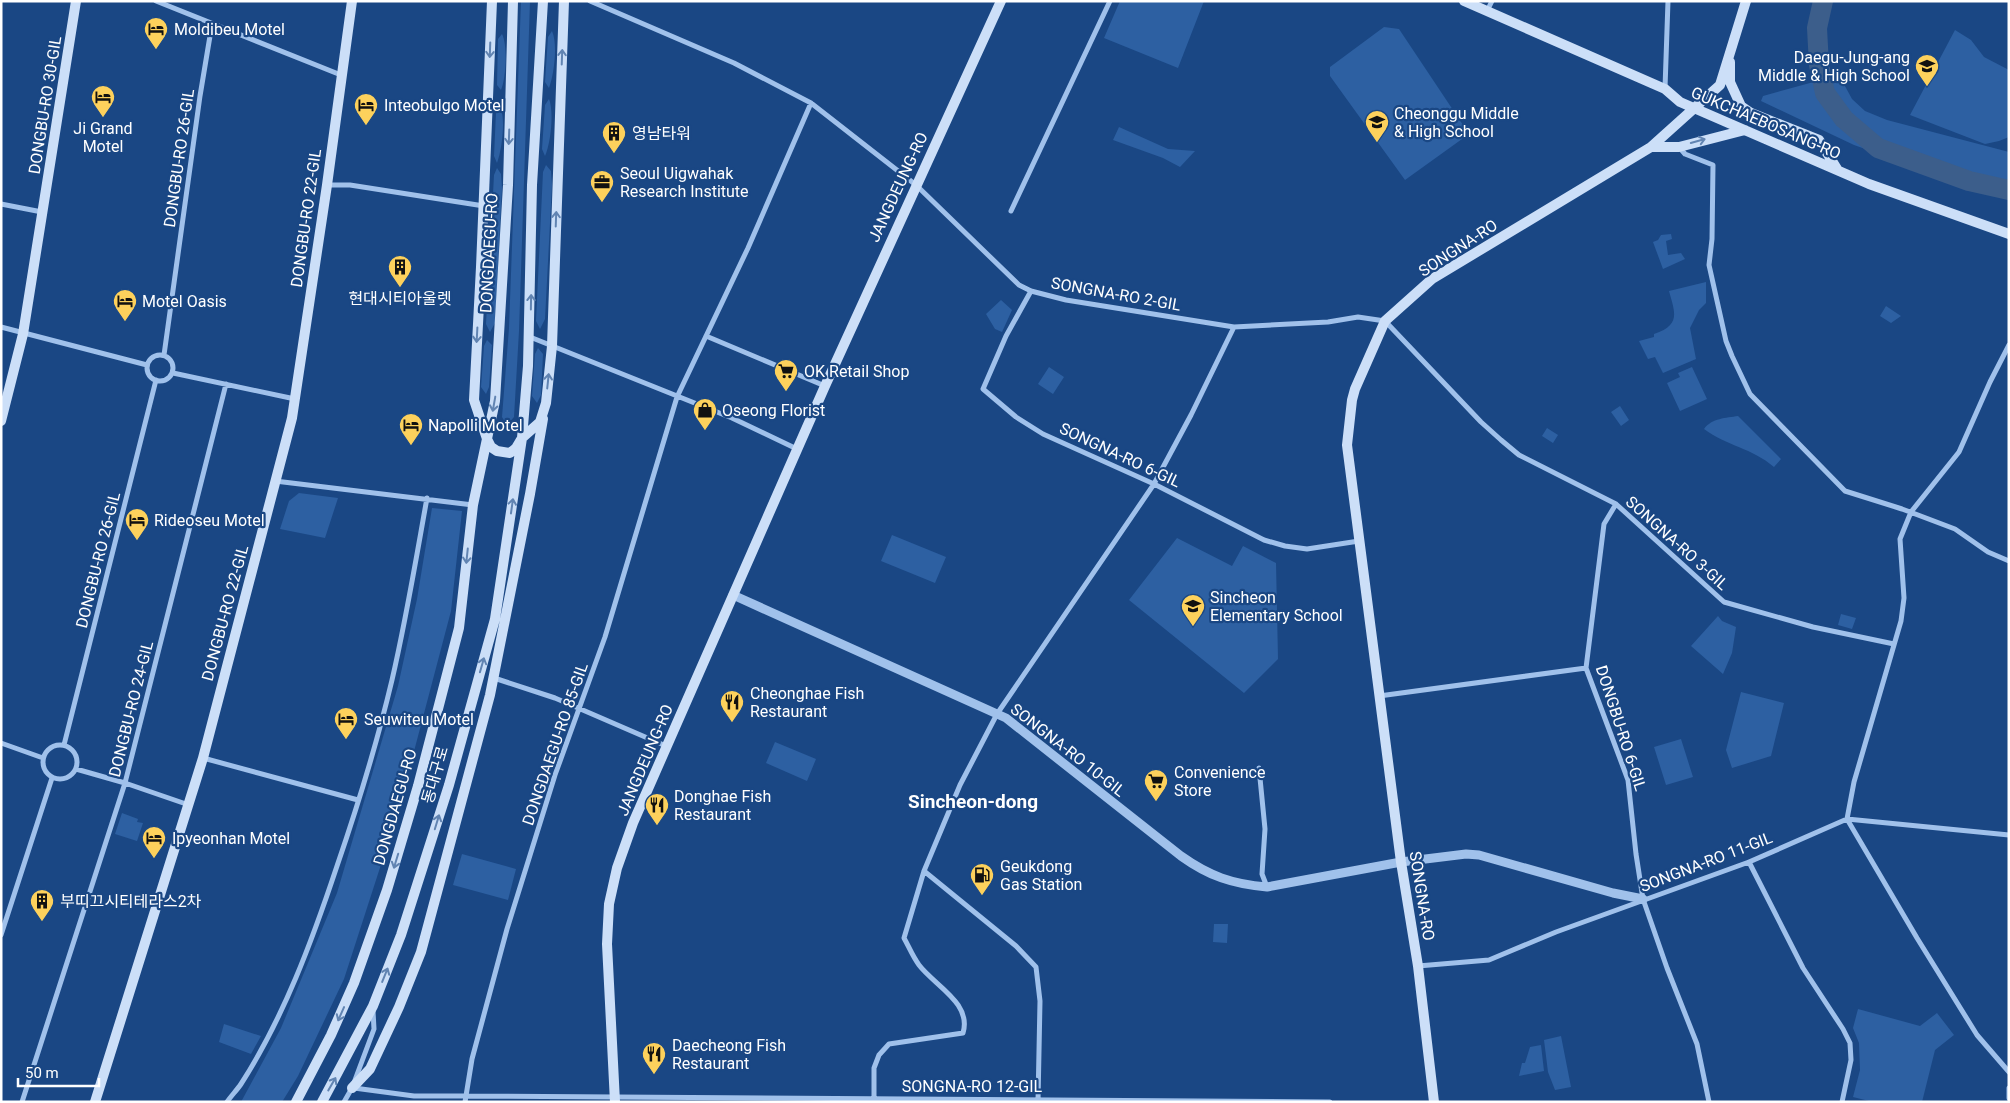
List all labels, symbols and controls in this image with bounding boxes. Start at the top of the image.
hotel icon: Moldibeu Motel [143,16,169,50]
place label: Moldibeu Motel [174,20,285,39]
street label: DONGBU-RO 30-GIL [25,34,65,175]
one-way arrow [485,42,494,58]
place label: Daegu-Jung-ang Middle & High School [1758,48,1910,85]
one-way arrow [558,49,567,65]
school or university icon: Daegu-Jung-ang Middle & High School [1914,53,1940,87]
street label: GUKCHAEBOSANG-RO [1688,83,1844,163]
hotel icon: Ji Grand Motel [90,84,116,118]
street label: DONGBU-RO 26-GIL [160,87,198,228]
hotel icon: Inteobulgo Motel [353,92,379,126]
place label: Inteobulgo Motel [384,96,505,115]
place label: Cheonggu Middle & High School [1394,104,1519,141]
school or university icon: Cheonggu Middle & High School [1364,109,1390,143]
place label: Ji Grand Motel [73,119,133,156]
building icon: 영남타워 [601,120,627,154]
place label: 영남타워 [632,124,691,143]
one-way arrow [505,129,514,145]
street label: JANGDEUNG-RO [864,129,932,245]
one-way arrow [1690,136,1706,146]
street label: DONGBU-RO 22-GIL [287,147,325,288]
place label: Seoul Uigwahak Research Institute [620,164,749,201]
office icon: Seoul Uigwahak Research Institute [589,169,615,203]
street label: DONGDAEGU-RO [476,192,502,314]
one-way arrow [552,211,561,227]
street label: SONGNA-RO [1415,215,1501,281]
building icon: 현대시티아울렛 [387,254,413,288]
street label: SONGNA-RO 2-GIL [1050,273,1183,315]
hotel icon: Motel Oasis [112,288,138,322]
place label: 현대시티아울렛 [348,289,452,308]
place label: Motel Oasis [142,292,227,311]
one-way arrow [526,295,535,311]
one-way arrow [473,326,482,342]
supermarket icon: OK Retail Shop [773,358,799,392]
place label: OK Retail Shop [804,362,909,381]
one-way arrow [544,374,553,390]
one-way arrow [488,396,498,412]
shop icon: Oseong Florist [692,397,718,431]
place label: Oseong Florist [722,401,825,420]
hotel icon: Napolli Motel [398,412,424,446]
place label: Napolli Motel [428,416,523,435]
street label: SONGNA-RO 6-GIL [1056,419,1184,492]
street label: DONGBU-RO 26-GIL [72,490,124,630]
street label: SONGNA-RO 3-GIL [1622,492,1732,594]
one-way arrow [507,498,517,514]
hotel icon: Rideoseu Motel [124,507,150,541]
place label: Rideoseu Motel [154,511,265,530]
street label: DONGBU-RO 22-GIL [198,543,252,683]
one-way arrow [462,548,472,564]
place label: Sincheon Elementary School [1210,588,1343,625]
school or university icon: Sincheon Elementary School [1180,593,1206,627]
street label: DONGBU-RO 24-GIL [105,639,157,779]
one-way arrow [478,658,487,674]
street label: DONGDAEGU-RO 85-GIL [518,660,592,828]
street label: DONGBU-RO 6-GIL [1592,663,1650,793]
place label: Cheonghae Fish Restaurant [750,684,864,721]
restaurant icon: Cheonghae Fish Restaurant [719,689,745,723]
street label: SONGNA-RO 10-GIL [1007,699,1129,801]
street label: JANGDEUNG-RO [613,702,677,818]
hotel icon: Seuwiteu Motel [333,706,359,740]
place label: Seuwiteu Motel [364,710,474,729]
street label: 동대구로 [418,744,452,806]
street label: DONGDAEGU-RO [369,747,421,867]
place label: Convenience Store [1174,763,1265,800]
supermarket icon: Convenience Store [1143,768,1169,802]
place label: Donghae Fish Restaurant [674,787,771,824]
district label: Sincheon-dong [908,790,1038,813]
restaurant icon: Donghae Fish Restaurant [644,792,670,826]
one-way arrow [433,814,443,830]
hotel icon: Ipyeonhan Motel [141,825,167,859]
street label: SONGNA-RO 11-GIL [1637,828,1775,896]
place label: Ipyeonhan Motel [172,829,290,848]
street label: SONGNA-RO [1406,850,1438,942]
one-way arrow [390,853,400,869]
place label: Geukdong Gas Station [1000,857,1082,894]
fuel station icon: Geukdong Gas Station [969,862,995,896]
building icon: 부띠끄시티테라스2차 [29,888,55,922]
place label: 부띠끄시티테라스2차 [60,892,202,911]
one-way arrow [382,968,391,983]
one-way arrow [335,1006,345,1021]
place label: Daecheong Fish Restaurant [672,1036,786,1073]
restaurant icon: Daecheong Fish Restaurant [641,1041,667,1075]
scale bar [18,1056,99,1088]
text: 50 m [25,1064,59,1082]
street label: SONGNA-RO 12-GIL [902,1077,1043,1096]
one-way arrow [327,1078,337,1092]

